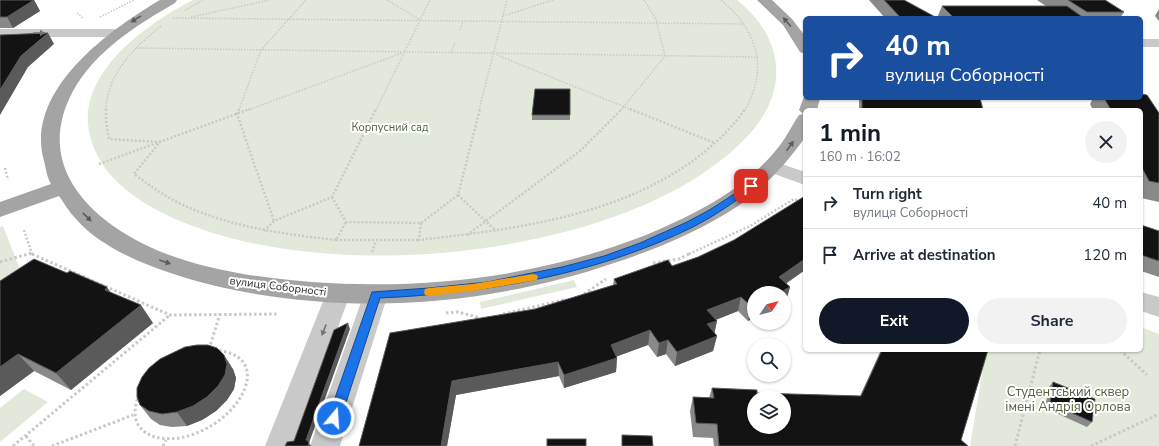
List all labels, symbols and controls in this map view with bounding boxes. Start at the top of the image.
one-way arrow [130,16,142,23]
one-way arrow [783,17,792,27]
text: 40 m [885,27,951,65]
one-way arrow [33,30,46,36]
icon: right [819,32,871,84]
text: вулиця Соборності [885,63,1044,87]
text: 1 min [819,117,881,149]
park label: Корпусний сад [352,120,429,135]
button: close [1085,121,1127,163]
one-way arrow [786,141,794,152]
text: 160 m · 16:02 [819,148,901,166]
pin [734,169,768,203]
icon: arrive [740,175,762,197]
text: Turn right [853,184,922,204]
icon: right [819,192,841,214]
text: 40 m [1092,193,1127,213]
text: вулиця Соборності [853,204,968,222]
one-way arrow [82,212,91,221]
icon: arrive [819,244,841,266]
text: Arrive at destination [853,245,996,265]
text: 120 m [1083,245,1127,265]
one-way arrow [159,259,171,265]
street label: вулиця Соборності [229,273,327,300]
north arrow [747,286,791,330]
map controls [747,286,791,434]
button: Exit [819,298,969,344]
button: Share [977,298,1127,344]
one-way arrow [321,325,327,337]
button: search [747,338,791,382]
park label: Студентський сквер імені Андрія Орлова [1005,383,1131,416]
button: layers [747,390,791,434]
position arrow [313,397,355,439]

